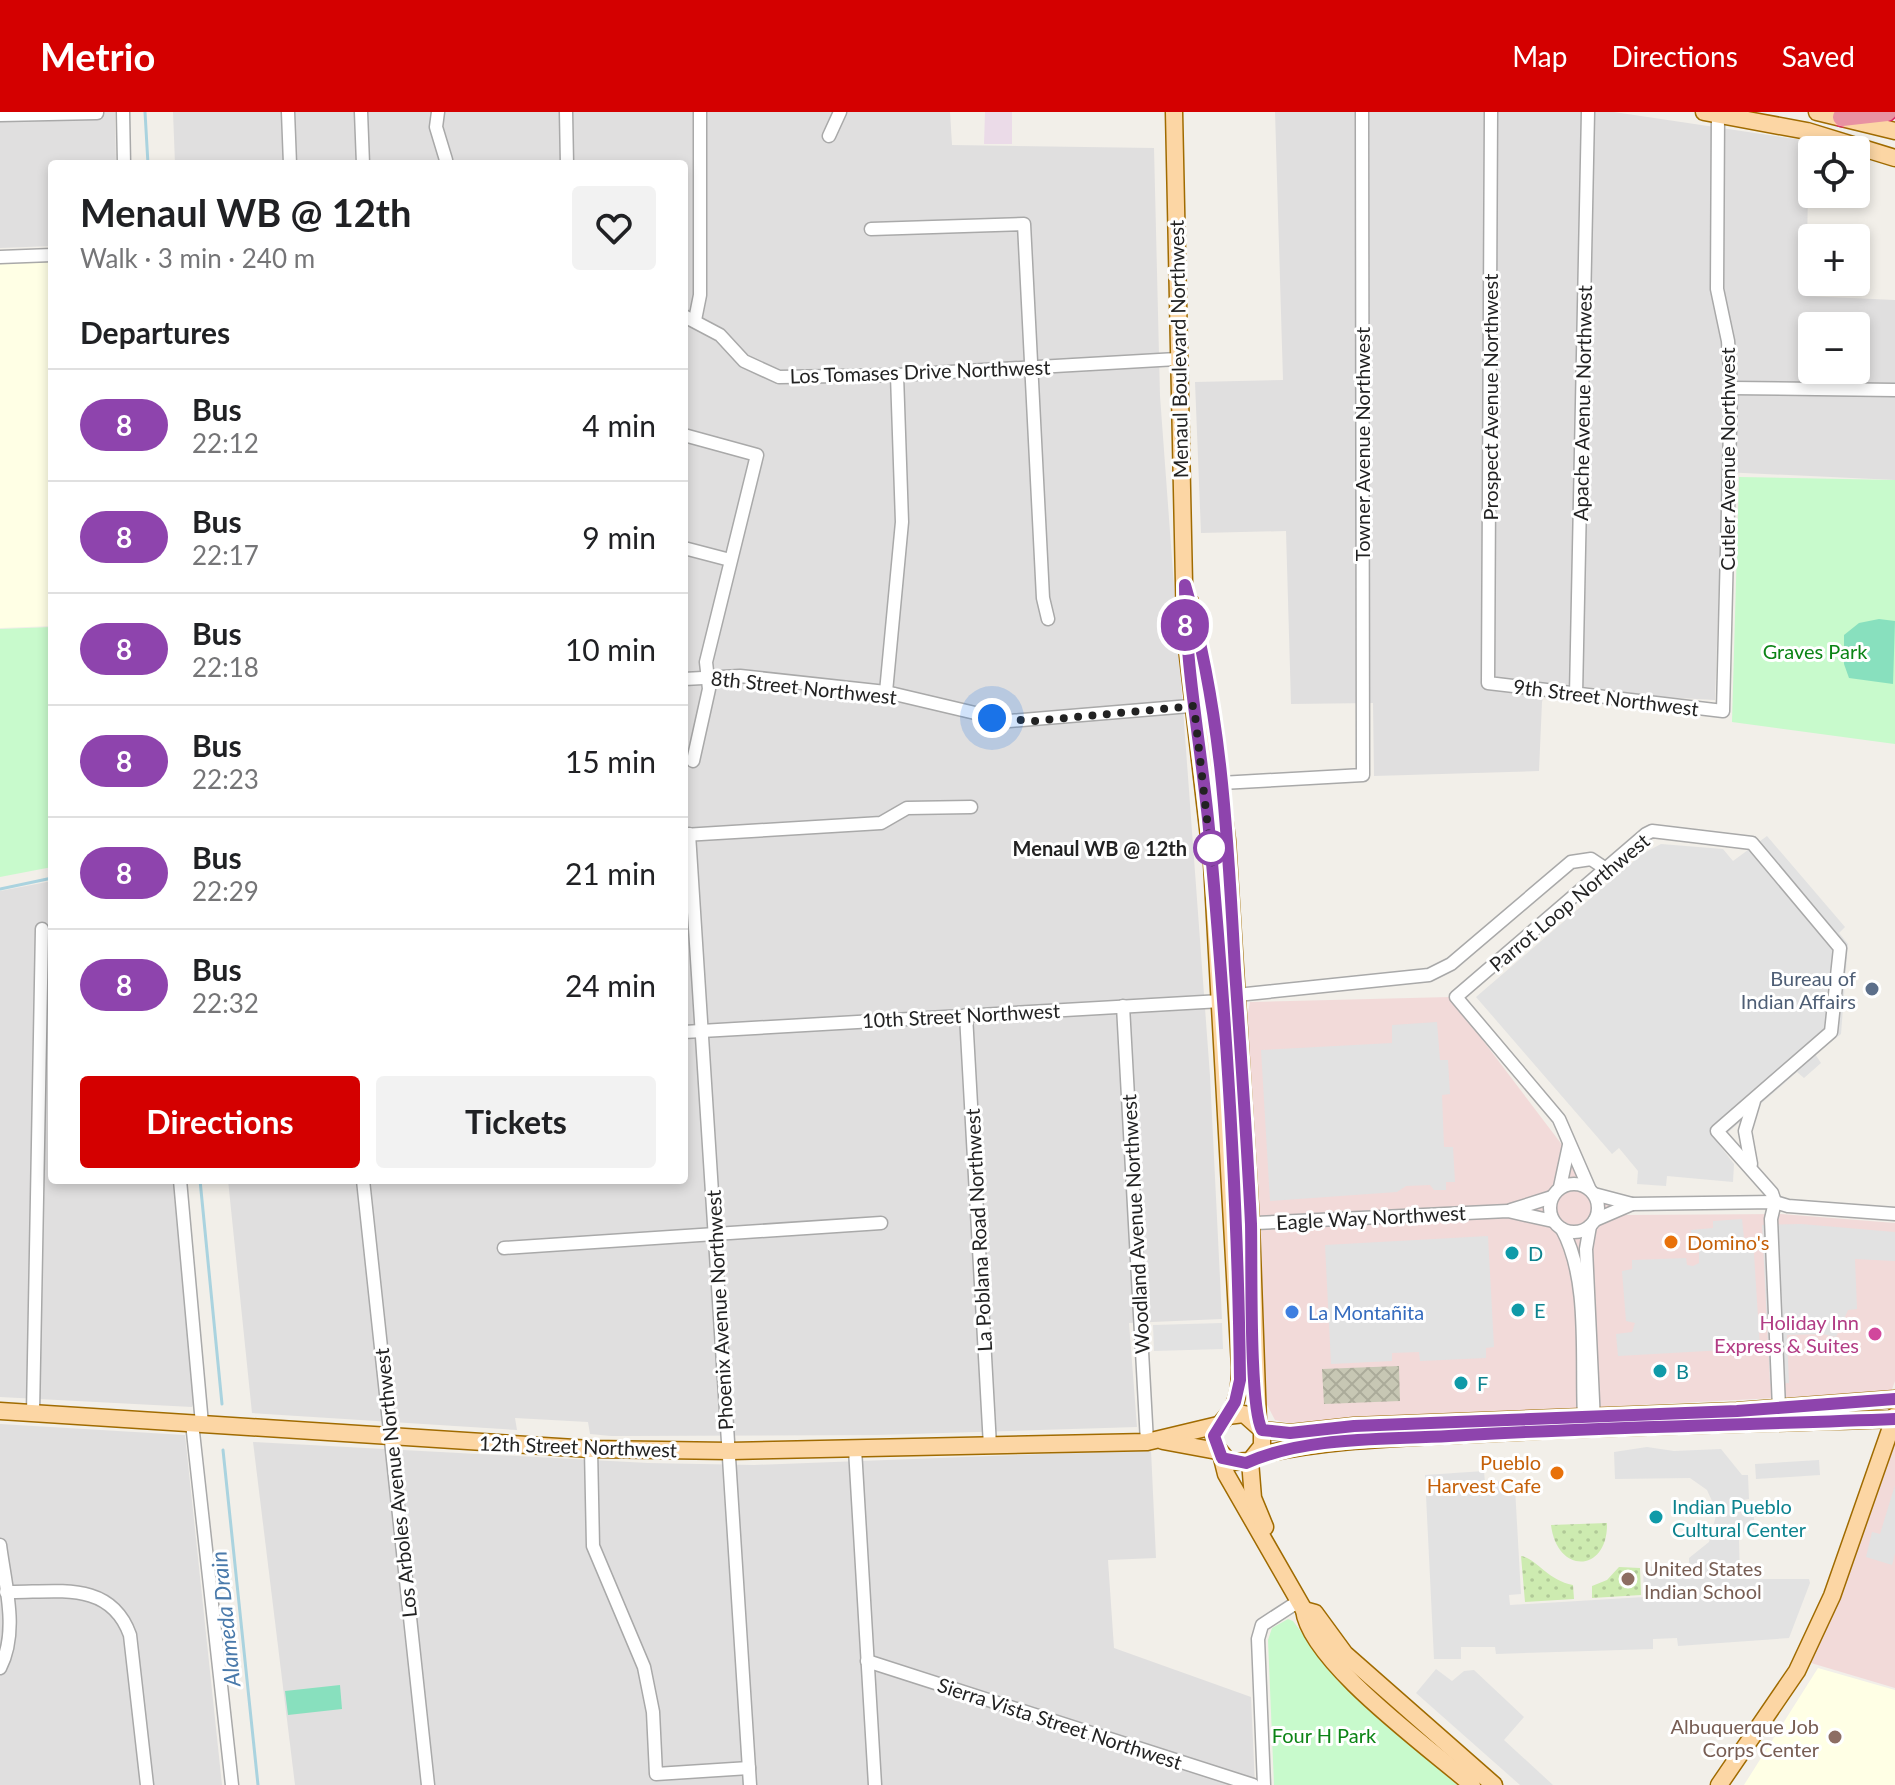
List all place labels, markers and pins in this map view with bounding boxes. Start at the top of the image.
marker: Menaul WB @ 12th [1194,831,1228,865]
place label: Menaul WB @ 12th [1013,836,1187,860]
place label: Bureau of Indian Affairs [1741,966,1856,1013]
marker: Bureau of Indian Affairs [1863,980,1881,998]
place label: Domino's [1687,1230,1769,1254]
marker: Domino's [1662,1233,1680,1251]
place label: D [1528,1241,1543,1265]
marker: D [1503,1244,1521,1262]
place label: E [1534,1298,1546,1322]
place label: La Montañita [1308,1300,1424,1324]
marker: E [1509,1301,1527,1319]
marker: La Montañita [1283,1303,1301,1321]
place label: Holiday Inn Express & Suites [1714,1310,1859,1357]
marker: Holiday Inn Express & Suites [1866,1325,1884,1343]
place label: B [1676,1359,1689,1383]
marker: B [1651,1362,1669,1380]
place label: F [1477,1371,1488,1395]
marker: F [1452,1374,1470,1392]
place label: Pueblo Harvest Cafe [1427,1450,1541,1497]
marker: Pueblo Harvest Cafe [1548,1464,1566,1482]
place label: Indian Pueblo Cultural Center [1672,1494,1807,1541]
marker: Indian Pueblo Cultural Center [1647,1508,1665,1526]
place label: United States Indian School [1644,1556,1762,1603]
marker: United States Indian School [1619,1570,1637,1588]
place label: Albuquerque Job Corps Center [1671,1714,1820,1761]
marker: Albuquerque Job Corps Center [1826,1728,1844,1746]

